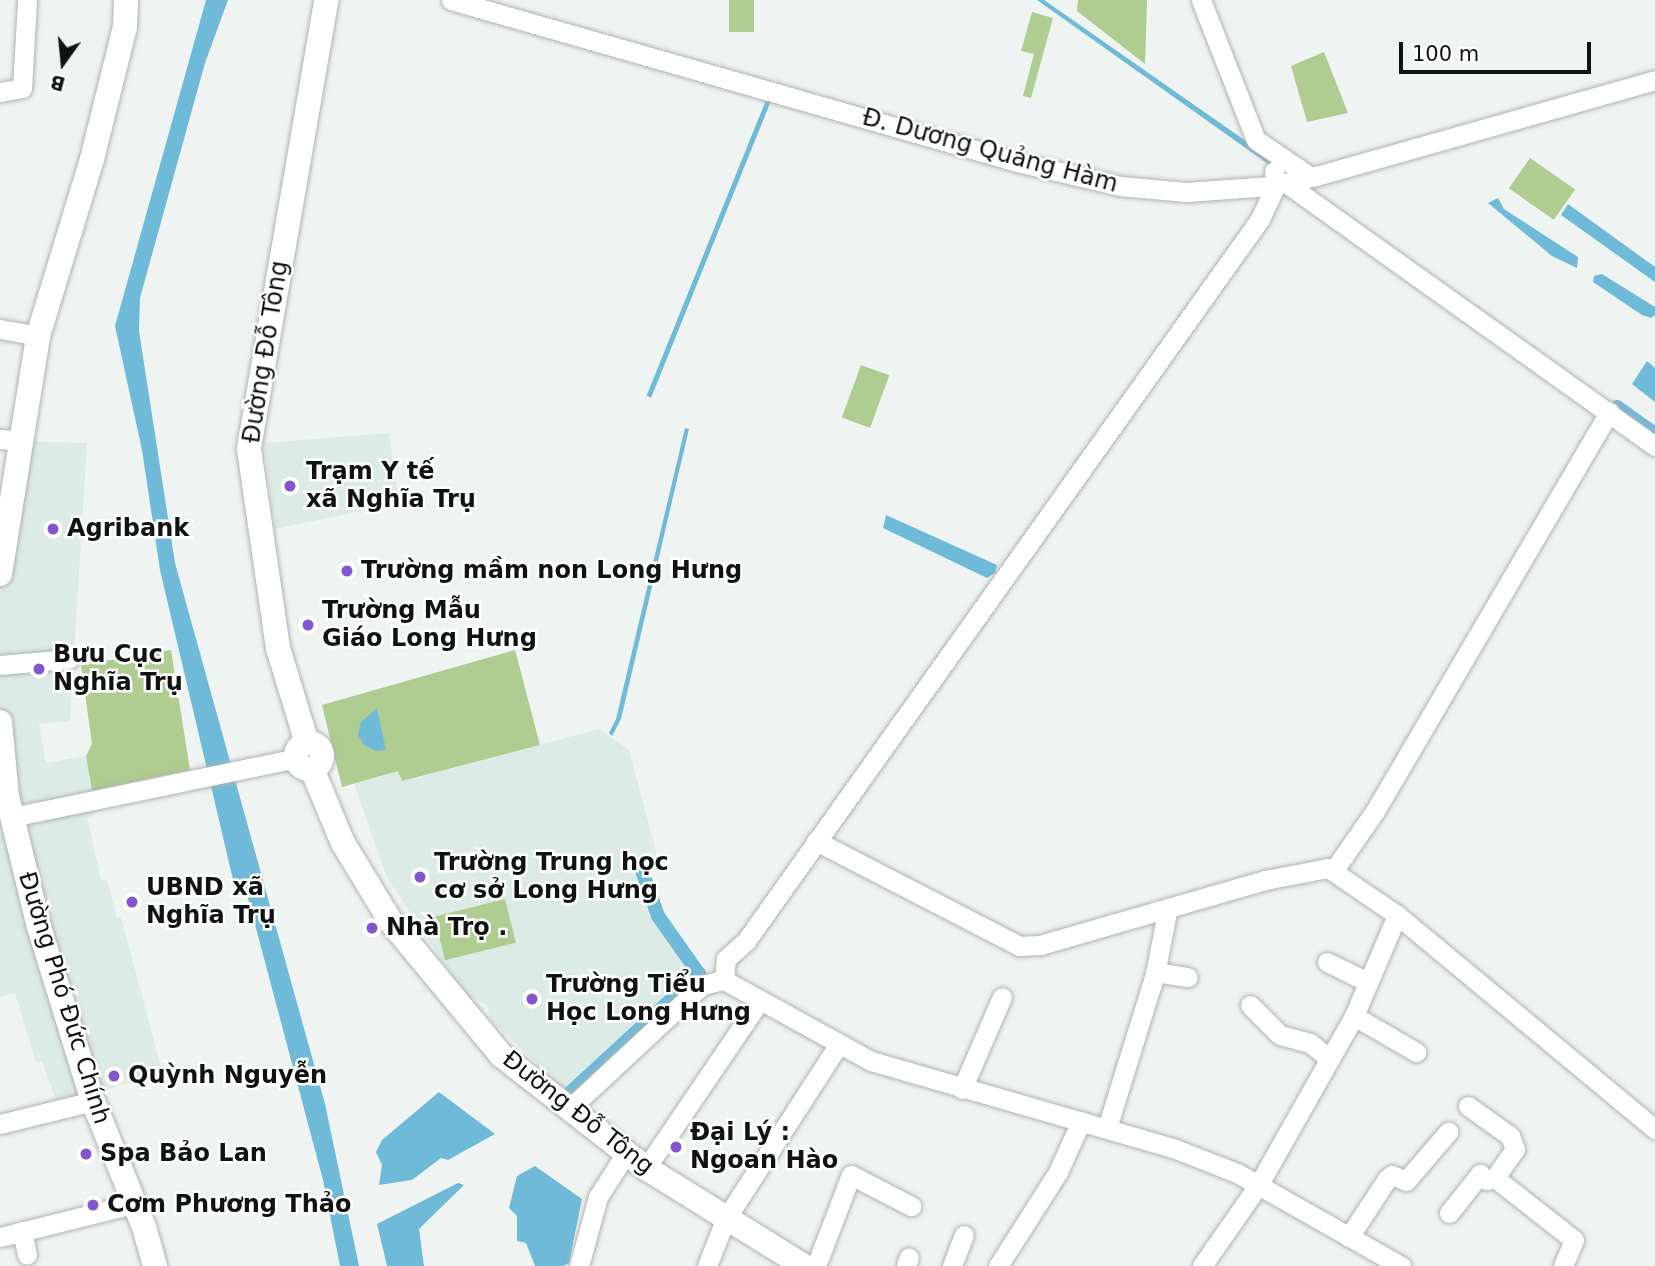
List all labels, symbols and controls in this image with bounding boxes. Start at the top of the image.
north arrow [28,28,98,98]
scale bar [1403,28,1596,72]
text: 100 m [1412,42,1479,66]
text: B [48,71,67,96]
street label: Đ. Dương Quảng Hàm [859,103,1121,199]
street label: Đường Đỗ Tông [237,259,295,445]
place label: Trạm Y tế xã Nghĩa Trụ [306,458,476,514]
marker: Trạm Y tế xã Nghĩa Trụ [280,476,300,496]
place label: Agribank [67,515,189,543]
marker: Agribank [45,521,61,537]
place label: Trường mầm non Long Hưng [361,557,742,585]
marker: Trường mầm non Long Hưng [339,563,355,579]
place label: Trường Mẫu Giáo Long Hưng [322,597,537,653]
marker: Trường Mẫu Giáo Long Hưng [300,617,316,633]
place label: Bưu Cục Nghĩa Trụ [53,641,183,697]
marker: Bưu Cục Nghĩa Trụ [31,661,47,677]
place label: Trường Trung học cơ sở Long Hưng [434,849,669,905]
street label: Đường Phó Đức Chính [12,868,116,1128]
marker: Trường Trung học cơ sở Long Hưng [412,869,428,885]
place label: UBND xã Nghĩa Trụ [146,874,276,930]
marker: UBND xã Nghĩa Trụ [124,894,140,910]
place label: Nhà Trọ . [386,914,507,942]
marker: Nhà Trọ . [364,920,380,936]
place label: Trường Tiểu Học Long Hưng [546,971,751,1027]
marker: Trường Tiểu Học Long Hưng [524,991,540,1007]
street label: Đường Đỗ Tông [497,1045,659,1181]
place label: Quỳnh Nguyễn [128,1062,327,1090]
marker: Quỳnh Nguyễn [106,1068,122,1084]
place label: Đại Lý : Ngoan Hào [690,1119,838,1175]
marker: Đại Lý : Ngoan Hào [668,1139,684,1155]
place label: Spa Bảo Lan [100,1140,267,1168]
marker: Spa Bảo Lan [78,1146,94,1162]
place label: Cơm Phương Thảo [107,1191,351,1219]
marker: Cơm Phương Thảo [85,1197,101,1213]

